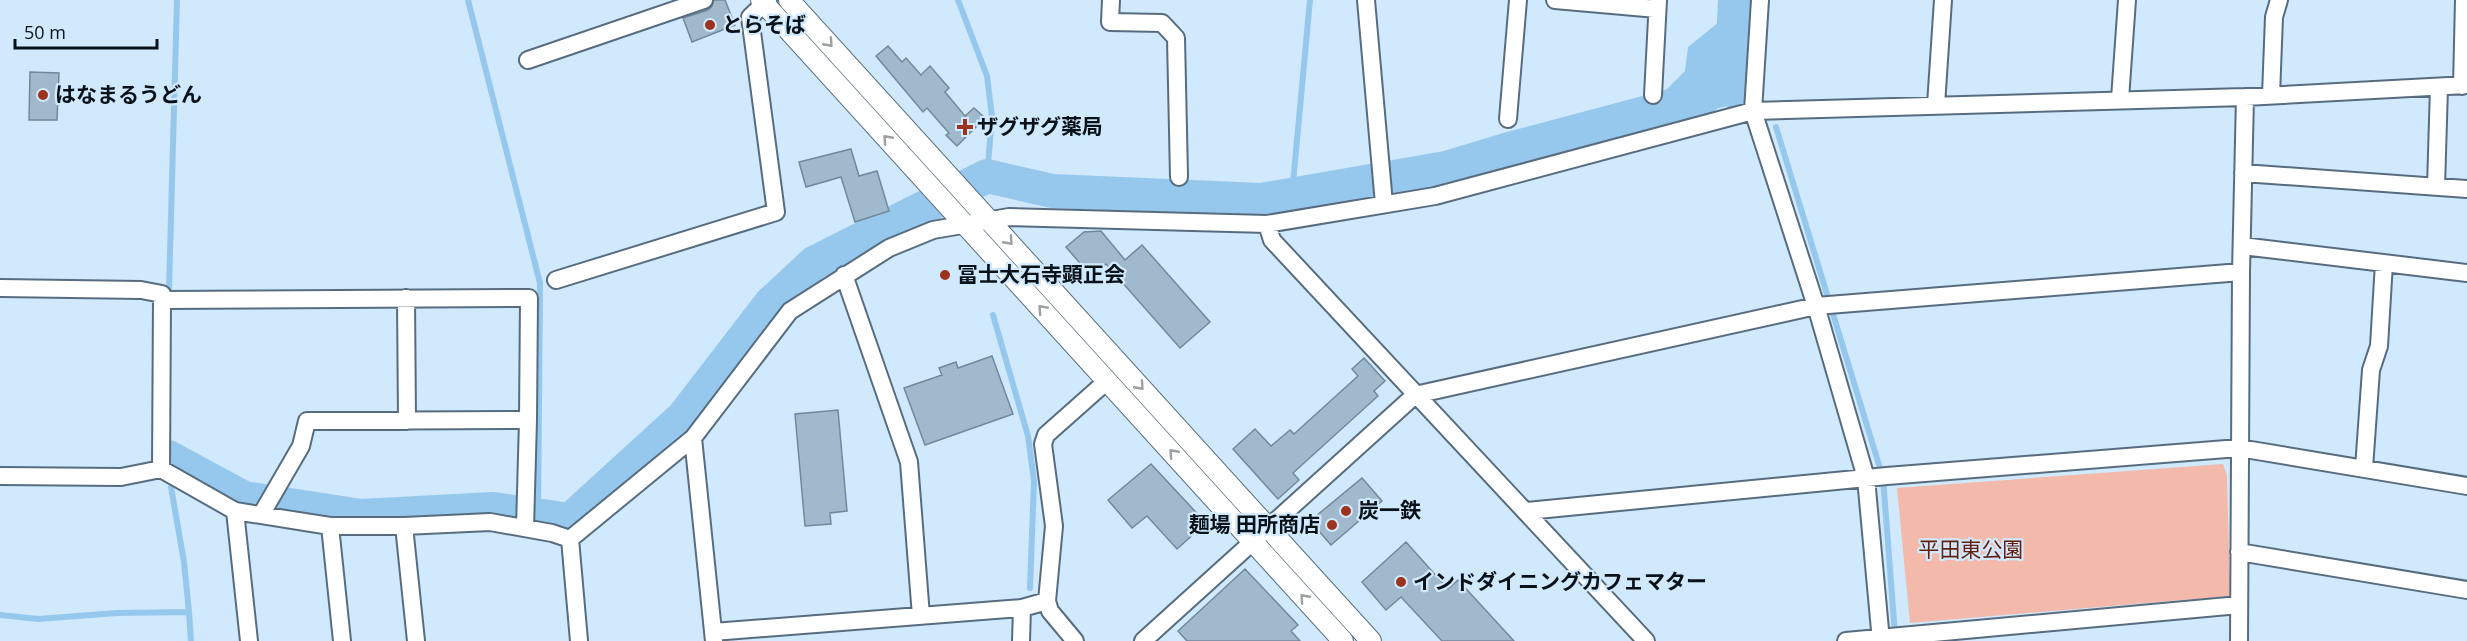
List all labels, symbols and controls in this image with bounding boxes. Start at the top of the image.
place label: とらそば [722,10,806,38]
scale bar [15,12,158,50]
marker: とらそば [703,18,717,32]
text: 50 m [24,20,66,44]
one-way arrow [822,36,833,47]
place label: はなまるうどん [55,80,202,108]
marker: はなまるうどん [36,88,50,102]
place label: ザグザグ薬局 [977,112,1103,140]
marker: ザグザグ薬局 [958,120,972,134]
one-way arrow [883,135,894,146]
one-way arrow [1002,234,1013,245]
place label: 冨士大石寺顕正会 [957,260,1125,288]
marker: 冨士大石寺顕正会 [938,268,952,282]
one-way arrow [1038,305,1049,315]
one-way arrow [1133,379,1144,389]
one-way arrow [1169,449,1180,460]
place label: 炭一鉄 [1358,496,1421,524]
marker: 炭一鉄 [1339,504,1353,518]
place label: 麺場 田所商店 [1189,510,1320,538]
marker: 麺場 田所商店 [1325,518,1339,532]
park label: 平田東公園 [1919,535,2024,563]
place label: インドダイニングカフェマター [1413,567,1707,595]
marker: インドダイニングカフェマター [1394,575,1408,589]
one-way arrow [1300,594,1311,605]

